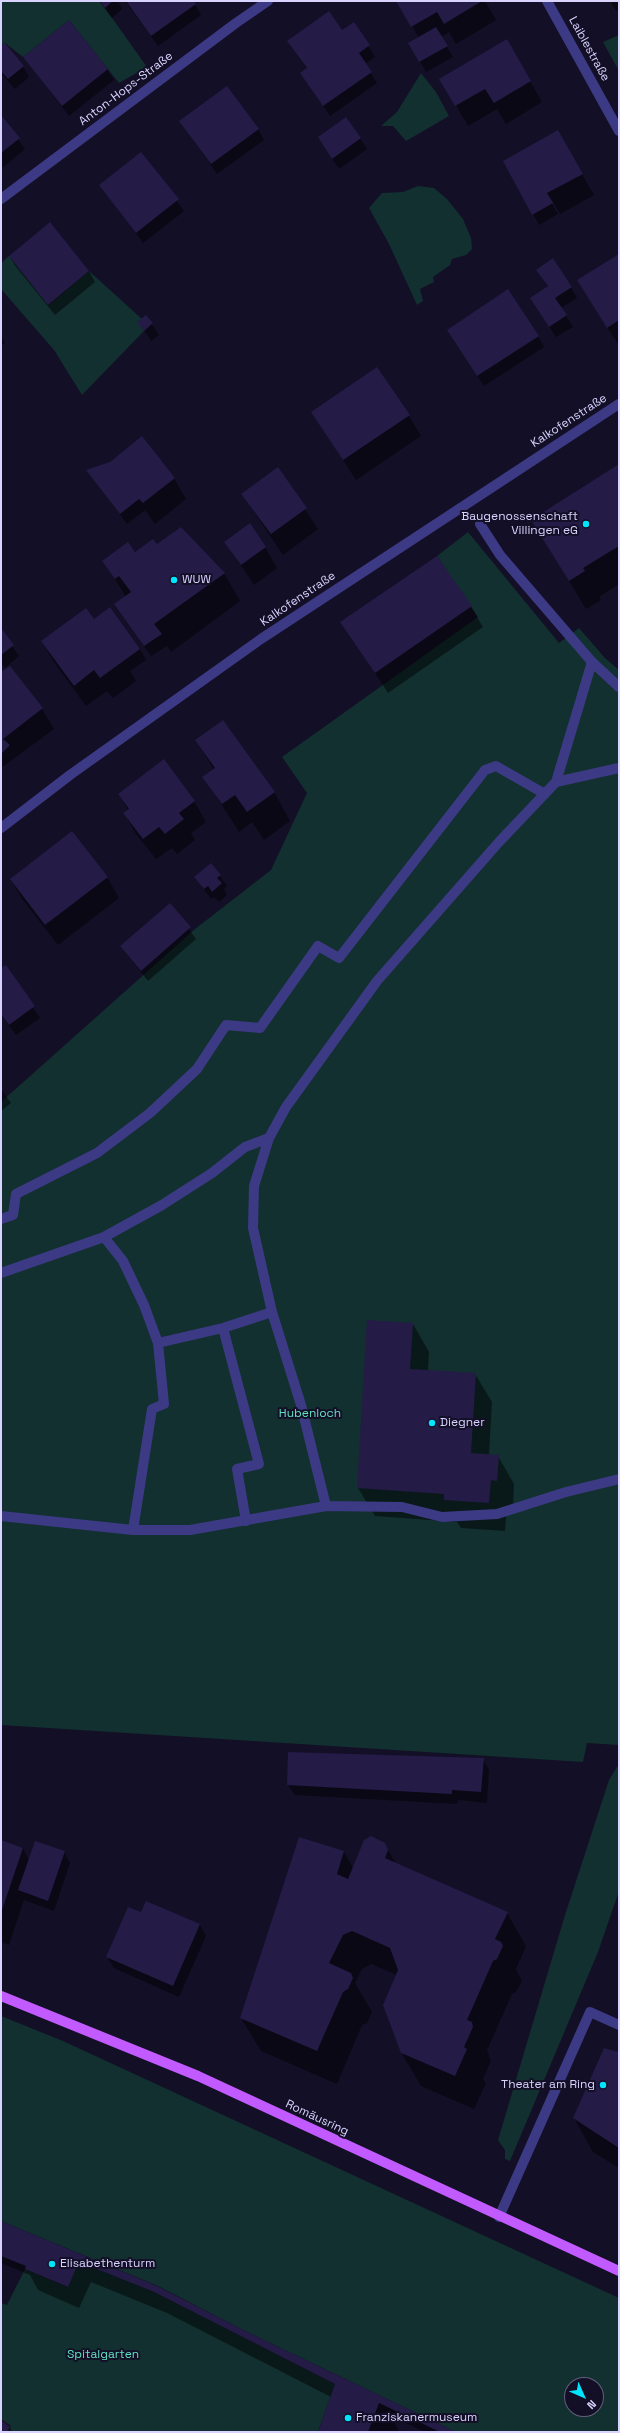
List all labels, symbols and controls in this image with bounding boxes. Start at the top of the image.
street label: Laiblestraße [565,14,613,84]
street label: Anton-Hops-Straße [76,49,176,129]
street label: Kalkofenstraße [528,391,610,451]
place label: Baugenossenschaft Villingen eG [461,510,578,538]
marker: Baugenossenschaft Villingen eG [581,519,591,529]
street label: Kalkofenstraße [258,569,338,629]
place label: WUW [182,573,211,587]
marker: WUW [169,575,179,585]
park label: Hubenloch [279,1407,341,1421]
place label: Diegner [440,1416,485,1430]
marker: Diegner [427,1418,437,1428]
place label: Theater am Ring [501,2078,595,2092]
marker: Theater am Ring [598,2080,608,2090]
street label: Romäusring [283,2097,351,2139]
place label: Elisabethenturm [60,2257,155,2271]
marker: Elisabethenturm [47,2259,57,2269]
park label: Spitalgarten [67,2348,139,2362]
north arrow [564,2377,604,2417]
text: N [584,2397,599,2412]
place label: Franziskanermuseum [356,2411,477,2425]
marker: Franziskanermuseum [343,2413,353,2423]

